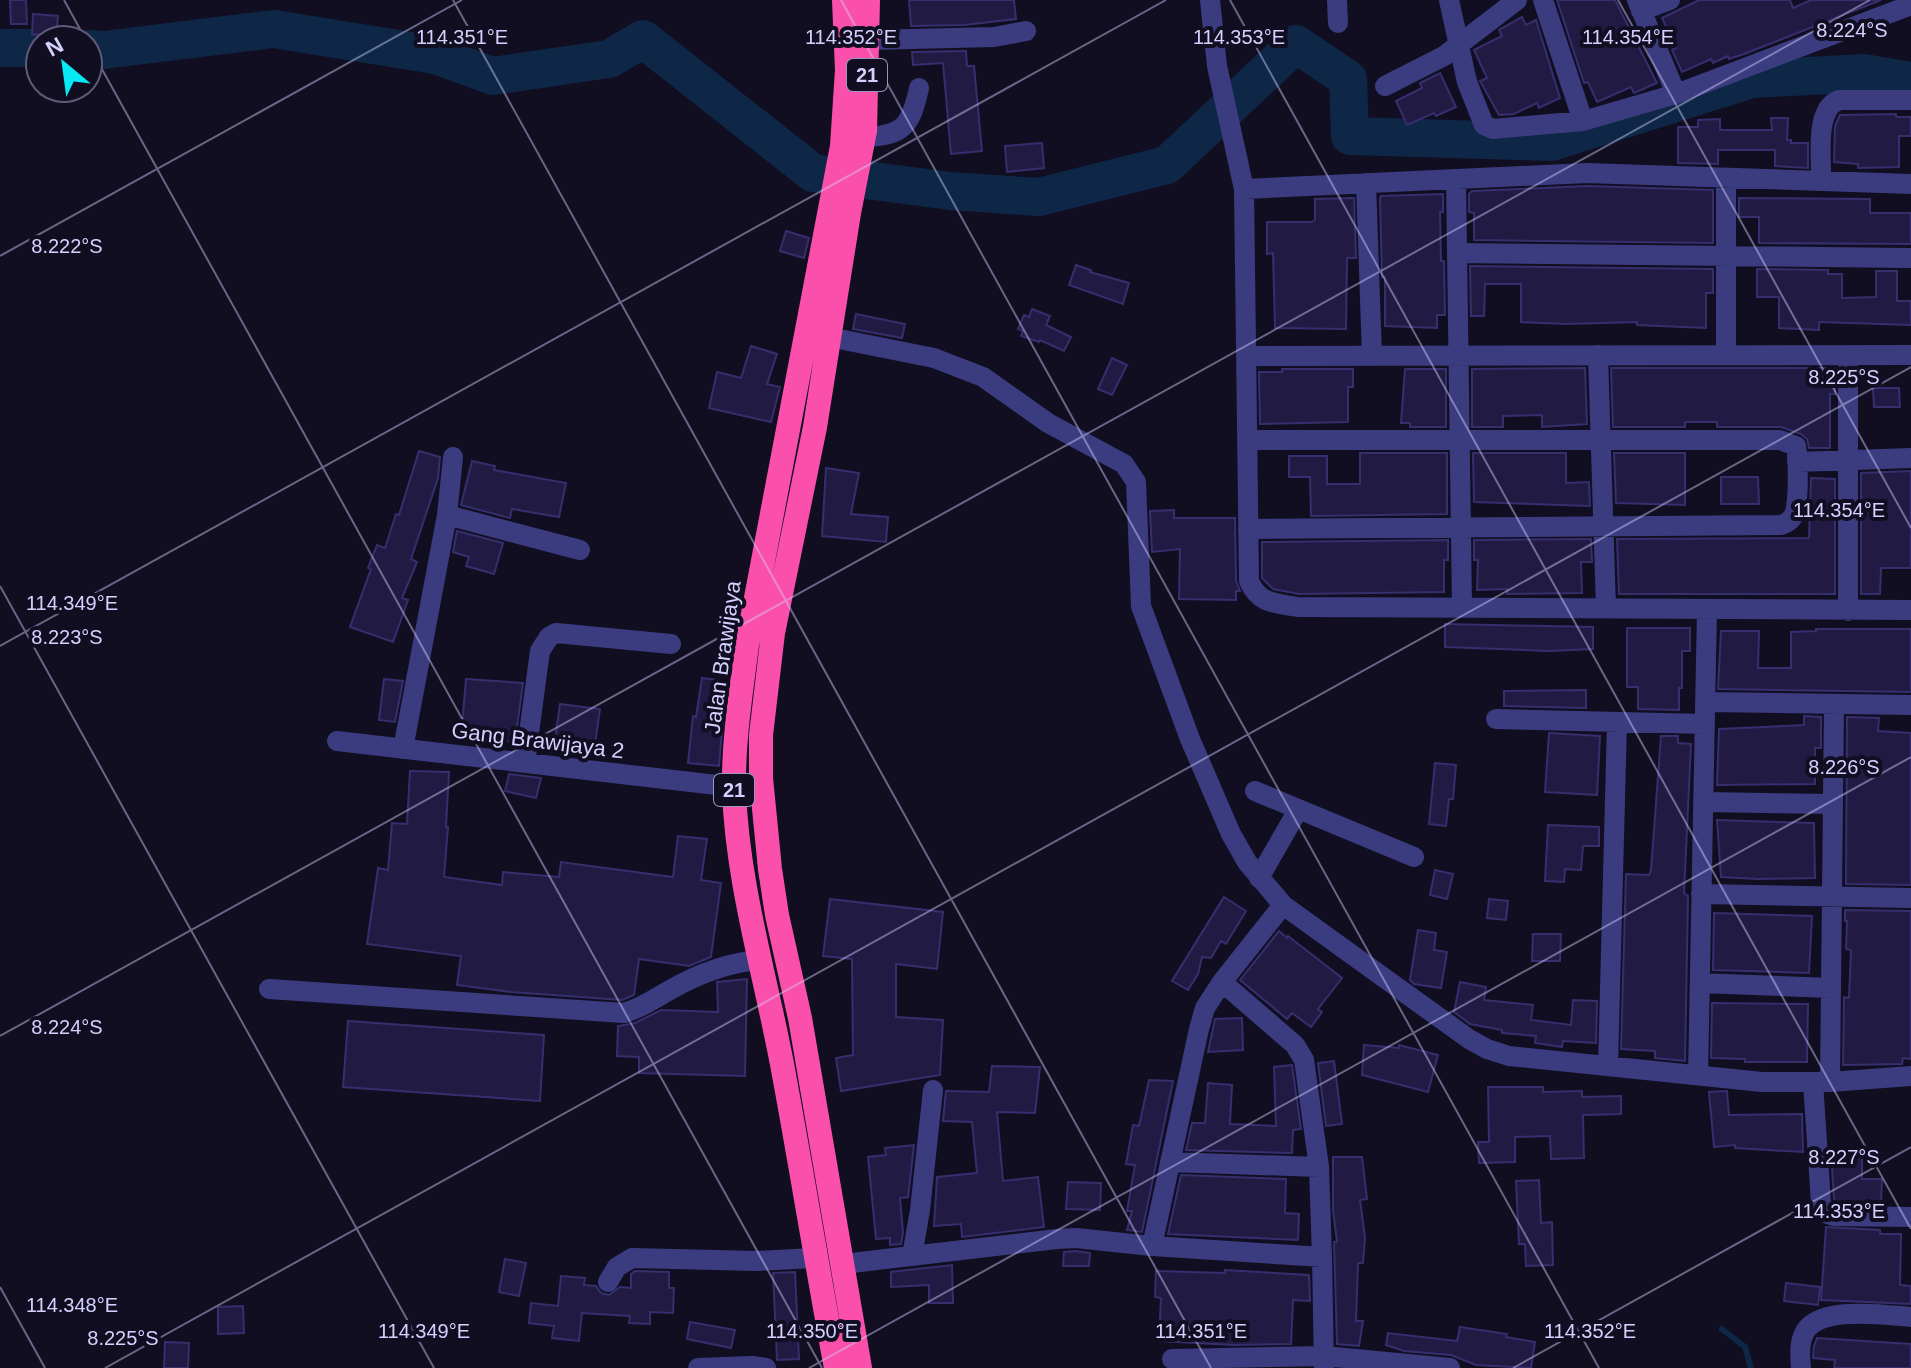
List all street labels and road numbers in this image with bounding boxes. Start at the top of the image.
road number: 21 [847,59,887,91]
street label: Jalan Brawijaya [699,578,746,735]
street label: Gang Brawijaya 2 [450,718,626,763]
road number: 21 [714,774,754,806]

